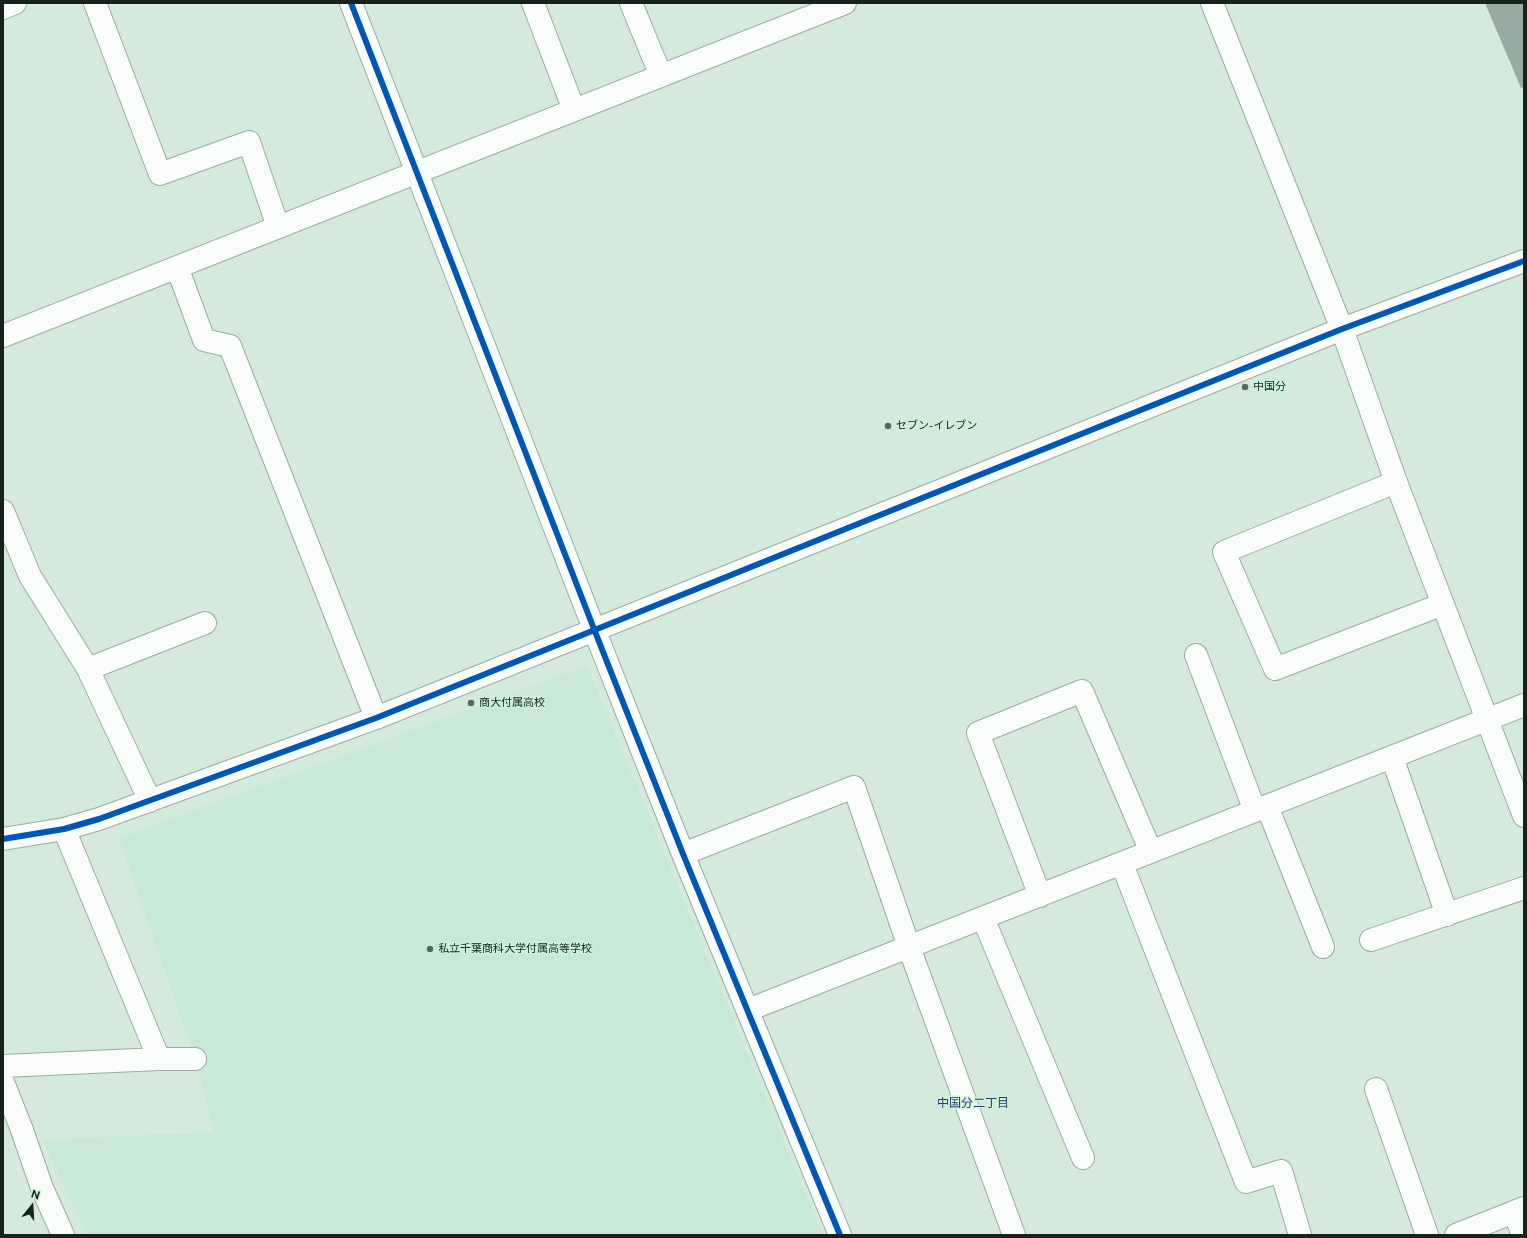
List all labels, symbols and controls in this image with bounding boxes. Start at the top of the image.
place label: 中国分 [1253,380,1286,394]
marker: 中国分 [1240,382,1250,392]
place label: セブン-イレブン [896,419,977,433]
marker: セブン-イレブン [883,421,893,431]
place label: 商大付属高校 [479,696,545,710]
marker: 商大付属高校 [466,698,476,708]
place label: 私立千葉商科大学付属高等学校 [438,942,592,956]
marker: 私立千葉商科大学付属高等学校 [425,944,435,954]
district label: 中国分二丁目 [937,1096,1009,1110]
north arrow [12,1186,52,1226]
text: N [30,1188,42,1202]

